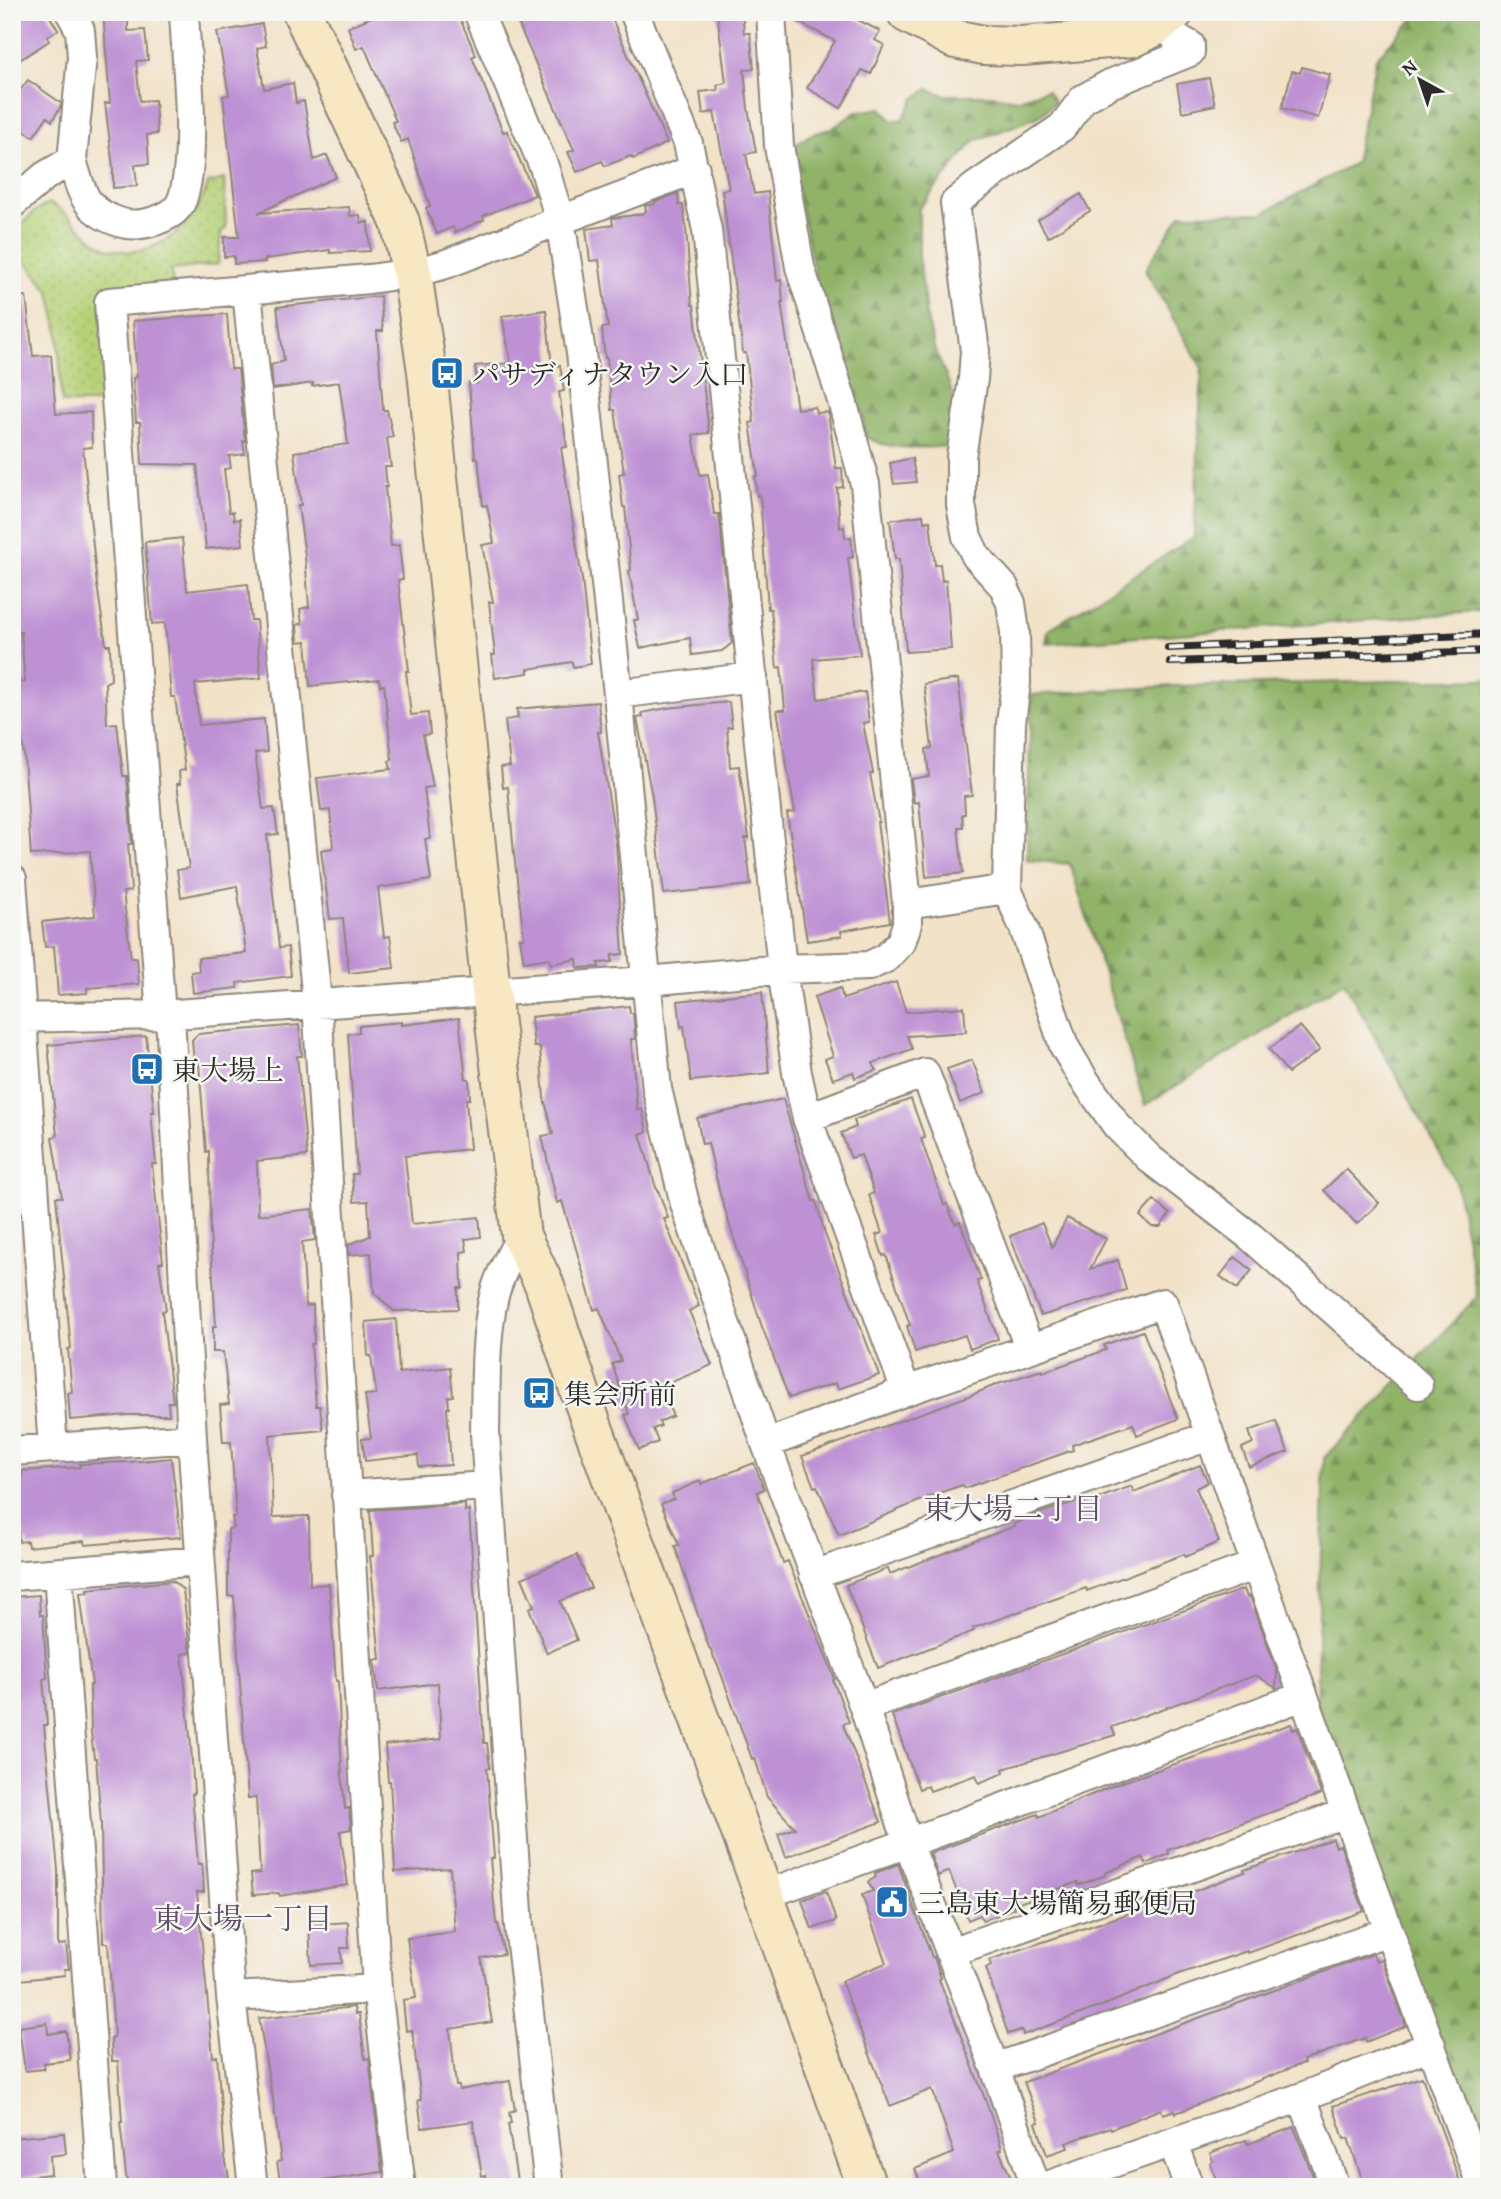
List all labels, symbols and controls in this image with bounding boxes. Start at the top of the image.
north arrow [1386,46,1456,116]
text: N [1395,52,1423,82]
place label: パサディナタウン入口 [472,353,748,394]
bus stop icon: パサディナタウン入口 [428,354,466,392]
place label: 東大場上 [172,1049,284,1090]
bus stop icon: 東大場上 [128,1050,166,1088]
place label: 集会所前 [564,1373,676,1414]
bus stop icon: 集会所前 [520,1374,558,1412]
district label: 東大場二丁目 [923,1486,1103,1530]
place label: 三島東大場簡易郵便局 [917,1882,1197,1923]
public building icon: 三島東大場簡易郵便局 [873,1883,911,1921]
district label: 東大場一丁目 [153,1896,333,1940]

